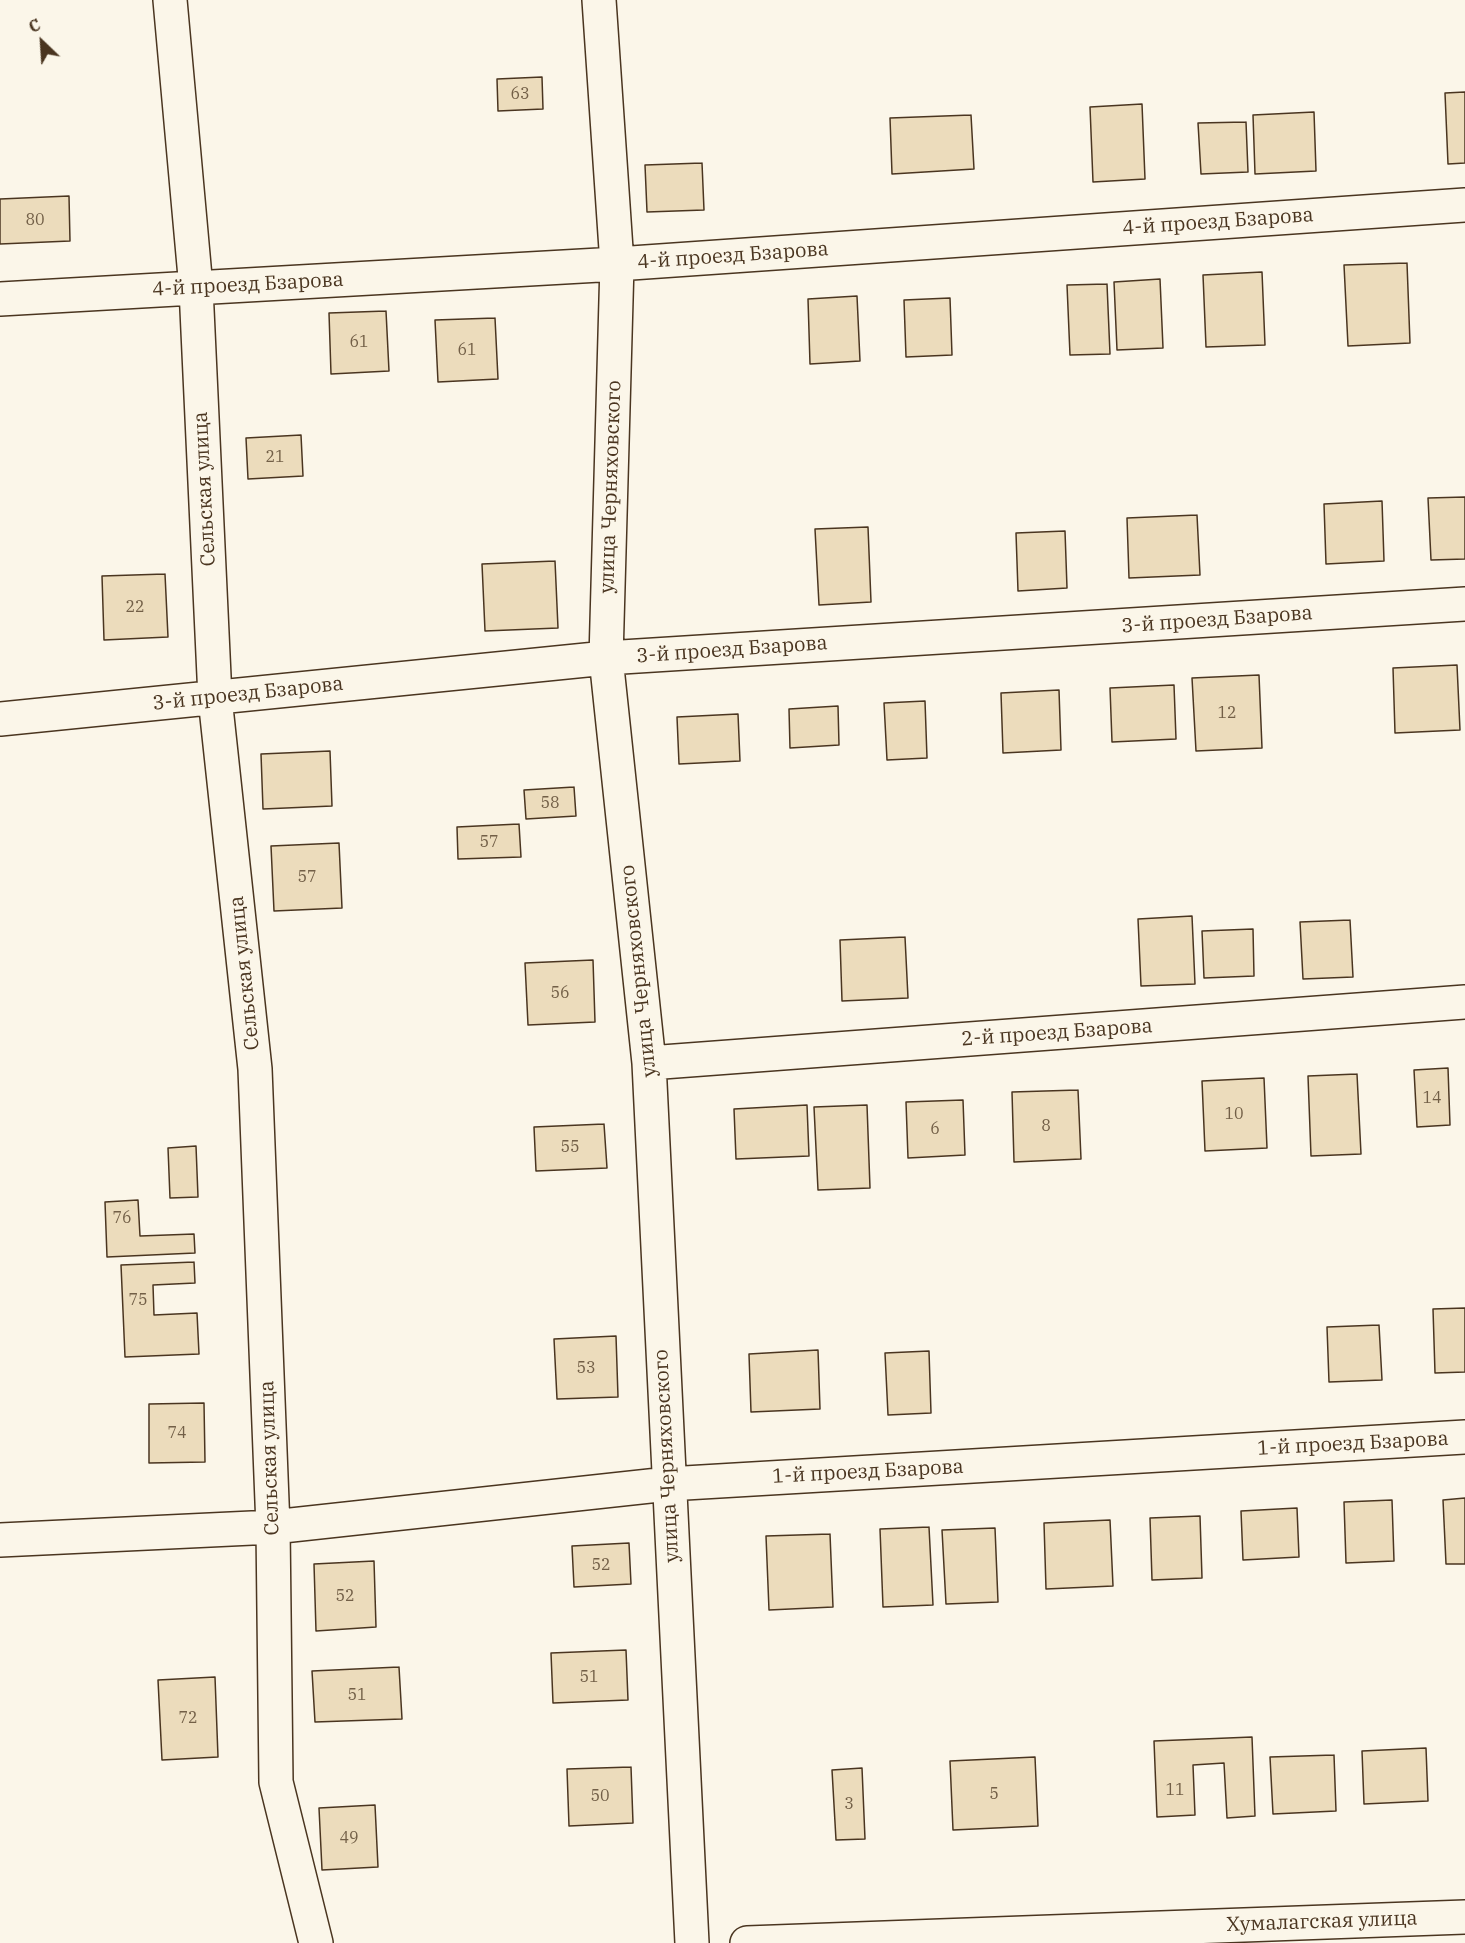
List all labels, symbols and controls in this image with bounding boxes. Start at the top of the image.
north arrow [12,12,72,72]
text: С [25,14,43,37]
house number: 63 [510,84,530,104]
street label: 4-й проезд Бзарова [1122,203,1314,241]
house number: 80 [25,210,45,230]
street label: 4-й проезд Бзарова [637,237,829,275]
street label: 4-й проезд Бзарова [152,268,344,302]
house number: 61 [349,332,369,352]
house number: 61 [457,340,477,360]
street label: улица Черняховского [595,380,627,594]
street label: Сельская улица [189,411,221,567]
house number: 21 [265,447,285,467]
house number: 22 [125,597,145,617]
street label: 3-й проезд Бзарова [1121,601,1313,639]
street label: 3-й проезд Бзарова [636,631,828,669]
street label: 3-й проезд Бзарова [151,672,345,716]
house number: 12 [1217,703,1237,723]
house number: 58 [540,793,560,813]
house number: 57 [479,832,499,852]
street label: улица Черняховского [616,864,662,1078]
house number: 57 [297,867,317,887]
street label: Сельская улица [225,895,265,1051]
house number: 56 [550,983,570,1003]
street label: 2-й проезд Бзарова [961,1014,1153,1052]
house number: 14 [1422,1088,1442,1108]
house number: 10 [1224,1104,1244,1124]
house number: 8 [1041,1116,1051,1136]
house number: 6 [930,1119,940,1139]
house number: 55 [560,1137,580,1157]
house number: 76 [112,1208,132,1228]
house number: 75 [128,1290,148,1310]
street label: улица Черняховского [649,1349,685,1563]
house number: 53 [576,1358,596,1378]
street label: Сельская улица [255,1380,285,1536]
house number: 74 [167,1423,187,1443]
street label: 1-й проезд Бзарова [1257,1427,1449,1461]
street label: 1-й проезд Бзарова [772,1455,964,1489]
house number: 52 [591,1555,611,1575]
house number: 52 [335,1586,355,1606]
house number: 51 [579,1667,599,1687]
house number: 51 [347,1685,367,1705]
house number: 72 [178,1708,198,1728]
house number: 11 [1165,1780,1185,1800]
house number: 5 [989,1784,999,1804]
house number: 50 [590,1786,610,1806]
house number: 3 [844,1794,854,1814]
house number: 49 [339,1828,359,1848]
street label: Хумалагская улица [1226,1907,1418,1937]

